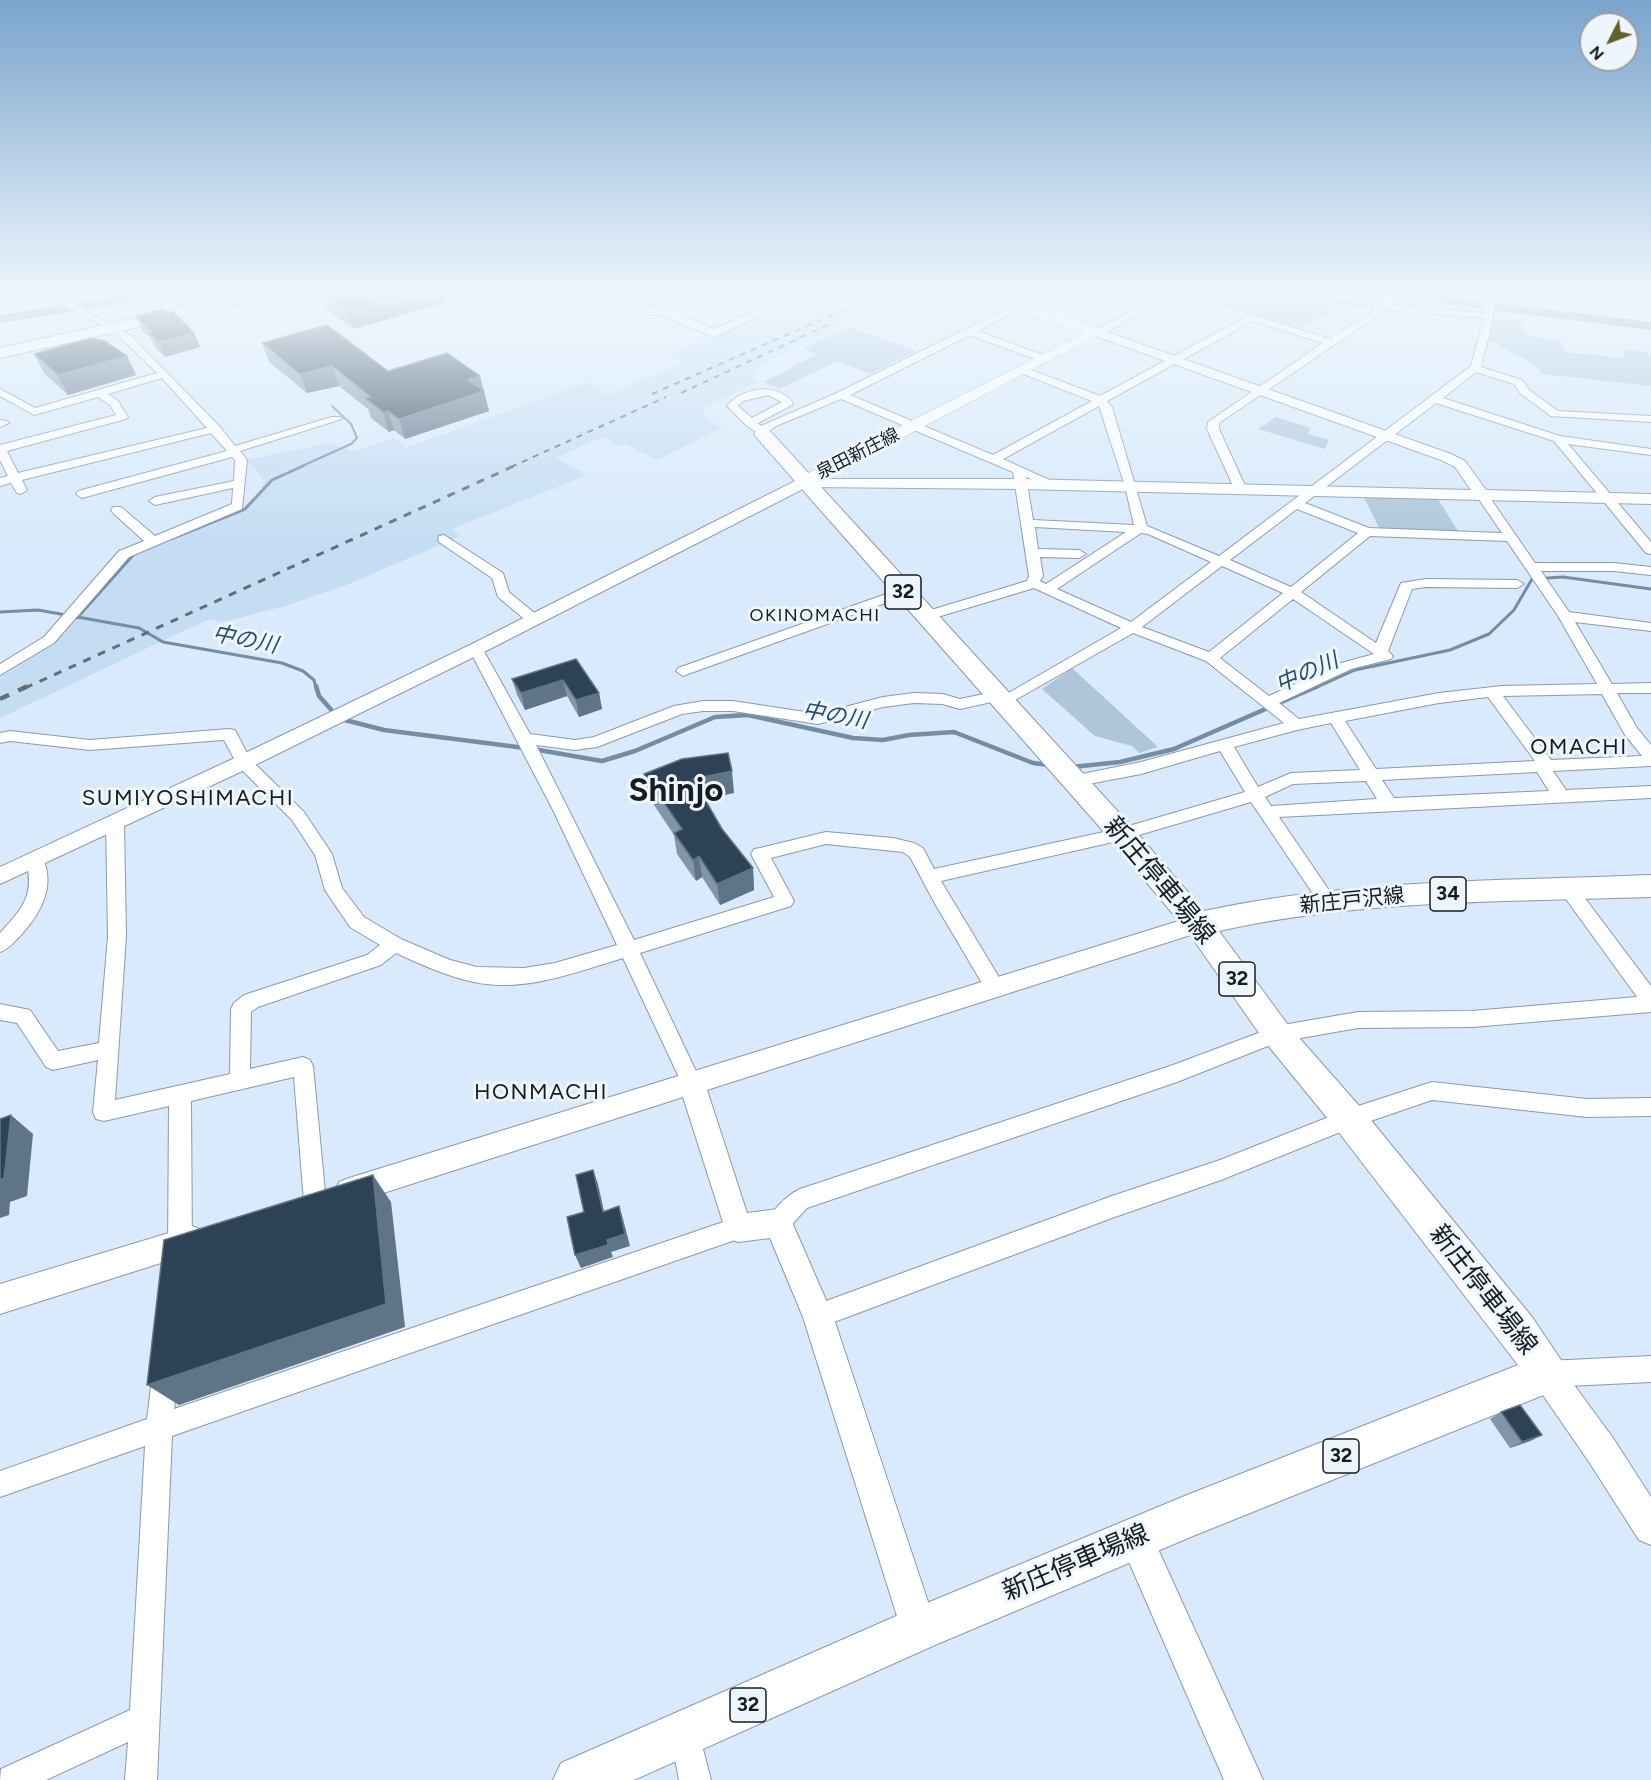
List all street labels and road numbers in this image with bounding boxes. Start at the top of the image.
street label: 泉田新庄線 [813,424,903,484]
road number: 32 [885,575,921,609]
street label: 新庄停車場線 [1097,811,1221,951]
road number: 34 [1430,877,1466,911]
street label: 新庄戸沢線 [1298,883,1406,919]
road number: 32 [1219,962,1255,996]
street label: 新庄停車場線 [1423,1219,1543,1361]
road number: 32 [1323,1439,1359,1473]
street label: 新庄停車場線 [998,1518,1154,1608]
road number: 32 [730,1688,766,1722]

